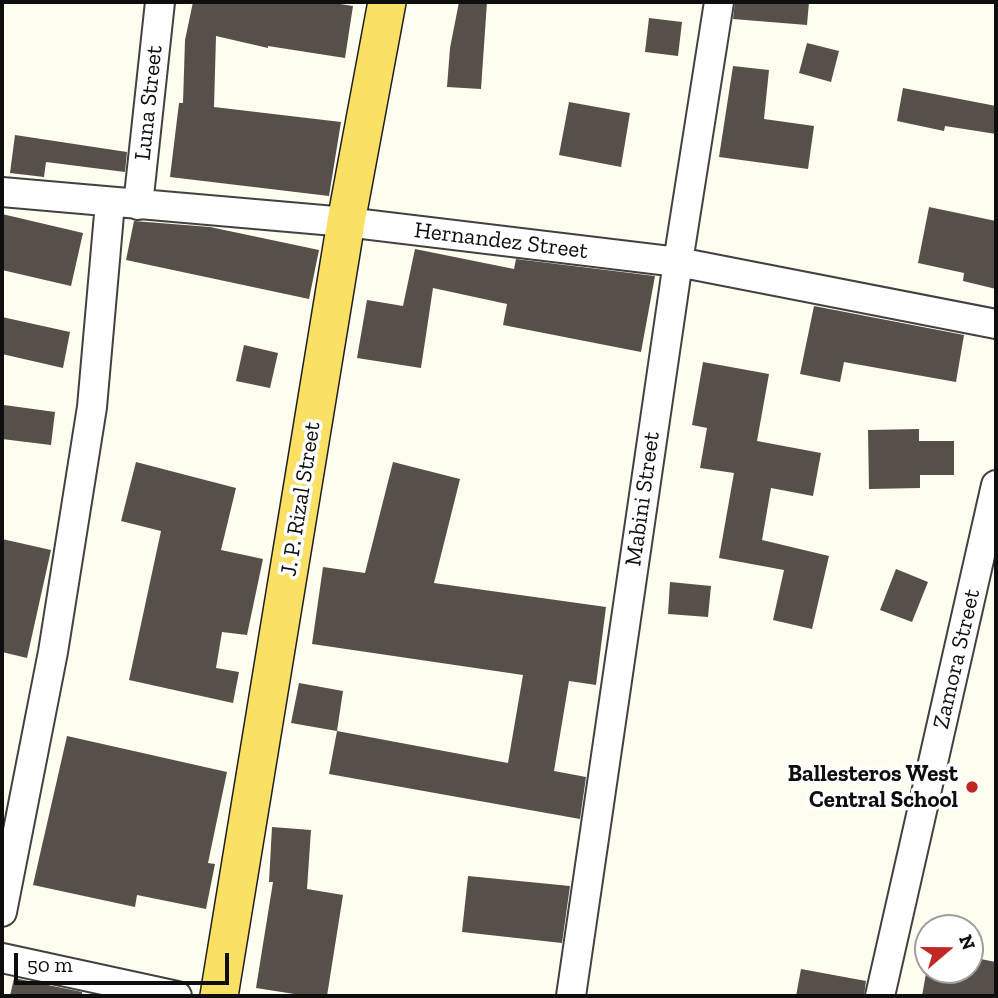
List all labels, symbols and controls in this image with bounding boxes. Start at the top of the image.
street label: Luna Street [129,44,169,162]
street label: Hernandez Street [413,217,589,265]
street label: J. P. Rizal Street [275,420,327,578]
street label: Mabini Street [620,430,666,568]
street label: Zamora Street [928,586,986,732]
place label: Ballesteros West Central School [788,760,958,814]
marker: Ballesteros West Central School [964,779,980,795]
north arrow [914,914,984,984]
text: N [954,932,981,953]
scale bar [18,939,233,983]
text: 50 m [27,952,73,977]

